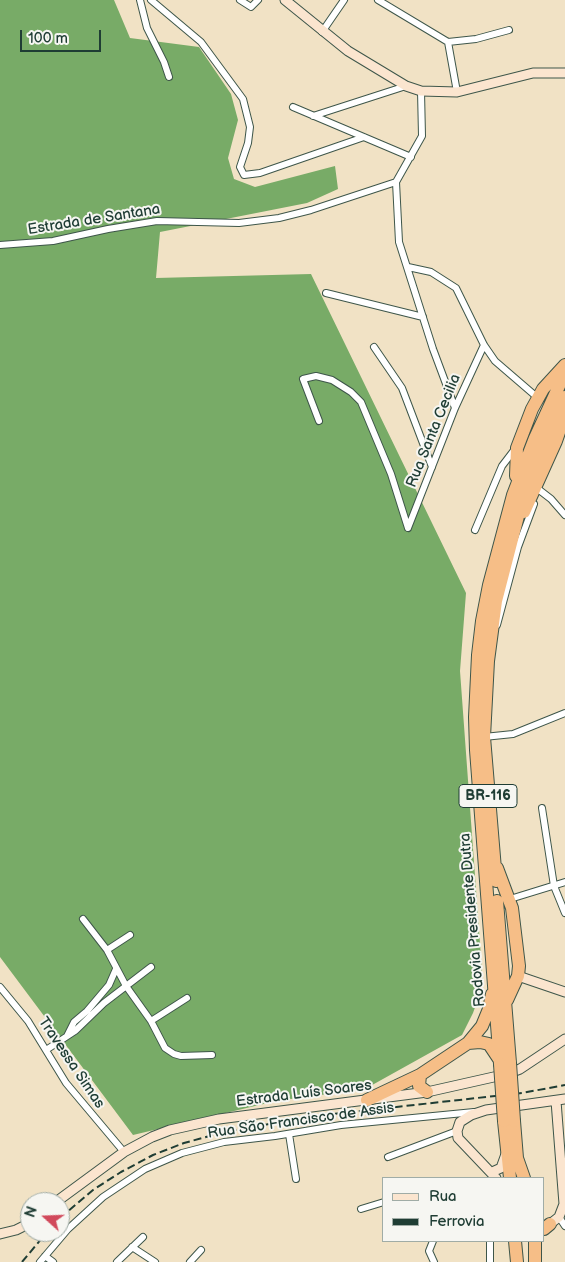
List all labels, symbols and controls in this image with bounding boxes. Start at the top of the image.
scale bar [22,20,104,52]
text: 100 m [28,29,68,48]
street label: Estrada de Santana [27,201,161,239]
street label: Rua Santa Cecilia [403,372,465,490]
road number: BR-116 [459,784,517,808]
street label: Rodovia Presidente Dutra [456,832,490,1008]
street label: Travessa Simas [34,1014,108,1112]
street label: Estrada Luís Soares [235,1077,373,1111]
street label: Rua São Francisco de Assis [207,1099,395,1143]
legend [382,1177,545,1242]
text: Rua [429,1187,457,1206]
north arrow [20,1192,70,1242]
text: N [22,1204,41,1220]
text: Ferrovia [429,1212,485,1231]

